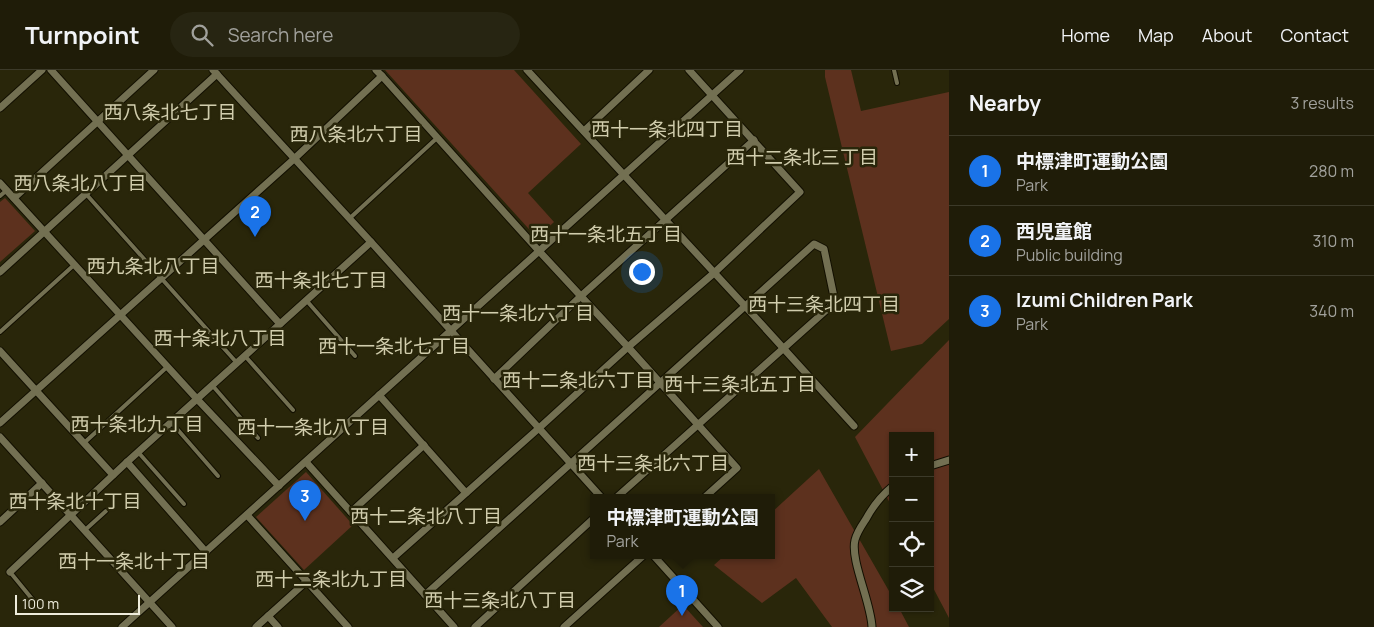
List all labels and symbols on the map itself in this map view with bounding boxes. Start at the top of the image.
district label: 西八条北七丁目 [103,99,237,125]
district label: 西十一条北四丁目 [591,116,743,142]
district label: 西八条北六丁目 [289,121,423,147]
district label: 西十二条北三丁目 [726,144,878,170]
district label: 西八条北八丁目 [13,170,147,196]
pin: 2 [239,196,271,237]
district label: 西十一条北五丁目 [530,221,682,247]
district label: 西九条北八丁目 [86,253,220,279]
your location [629,259,655,285]
district label: 西十条北七丁目 [254,267,388,293]
district label: 西十三条北四丁目 [748,291,900,317]
district label: 西十一条北六丁目 [442,300,594,326]
district label: 西十条北八丁目 [153,325,287,351]
district label: 西十一条北七丁目 [318,333,470,359]
district label: 西十二条北六丁目 [502,367,654,393]
district label: 西十三条北五丁目 [664,371,816,397]
district label: 西十条北九丁目 [70,411,204,437]
district label: 西十一条北八丁目 [237,414,389,440]
district label: 西十三条北六丁目 [577,450,729,476]
pin: 3 [289,480,321,521]
district label: 西十条北十丁目 [8,488,142,514]
district label: 西十二条北八丁目 [350,503,502,529]
district label: 西十一条北十丁目 [58,548,210,574]
district label: 西十二条北九丁目 [255,566,407,592]
pin: 1 [666,575,698,616]
district label: 西十三条北八丁目 [424,587,576,613]
scale bar [15,592,140,615]

